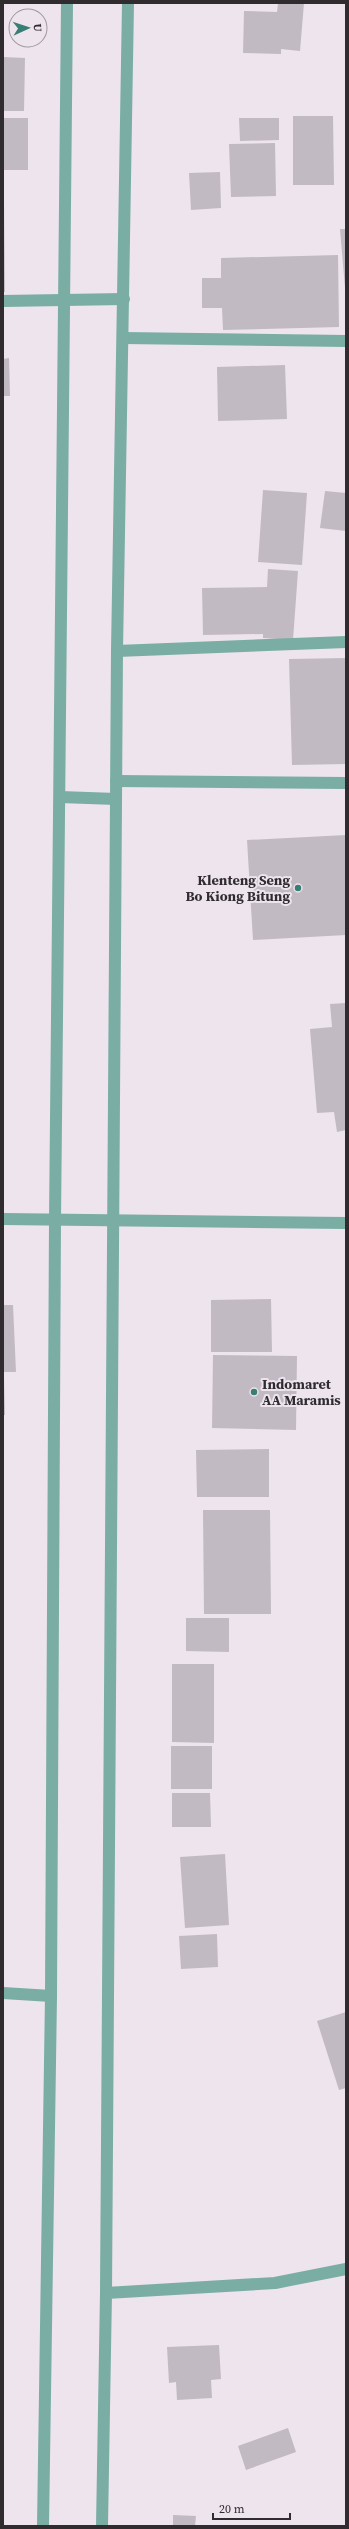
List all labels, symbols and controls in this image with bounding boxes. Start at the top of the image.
north arrow [8,8,48,48]
text: U [30,23,45,32]
place label: Klenteng Seng Bo Kiong Bitung [185,870,290,906]
marker: Klenteng Seng Bo Kiong Bitung [293,883,303,893]
place label: Indomaret AA Maramis [262,1374,341,1410]
marker: Indomaret AA Maramis [249,1387,259,1397]
scale bar [213,2495,290,2521]
text: 20 m [219,2501,245,2517]

